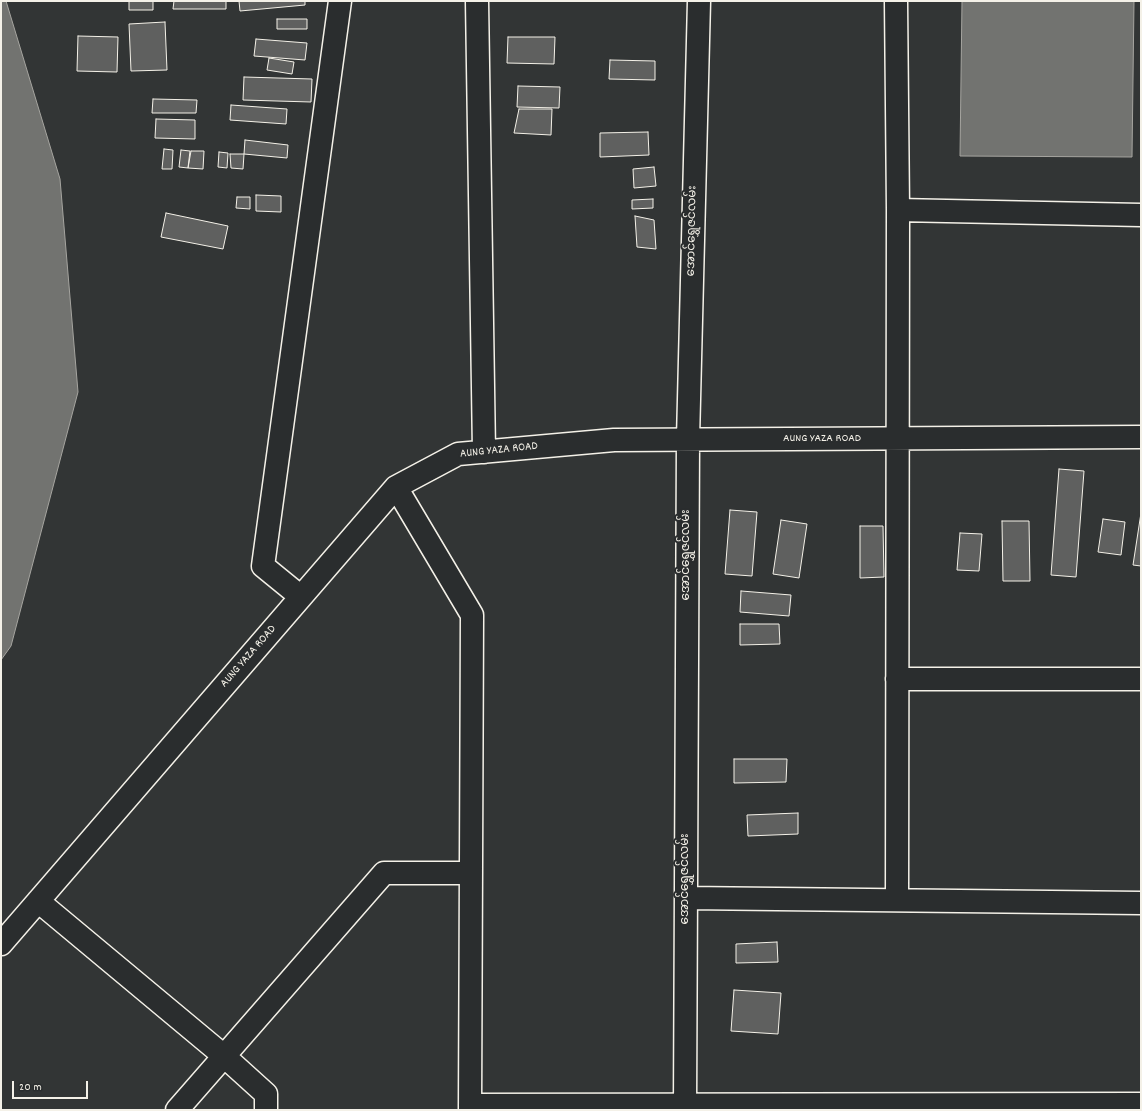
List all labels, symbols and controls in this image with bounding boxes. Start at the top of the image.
street label: အောင်ရွှေဇင်လမ်း [685,185,701,277]
street label: AUNG YAZA ROAD [783,432,861,446]
street label: AUNG YAZA ROAD [459,440,539,462]
street label: အောင်ရွှေဇင်လမ်း [680,510,694,600]
street label: AUNG YAZA ROAD [218,623,280,691]
street label: အောင်ရွှေဇင်လမ်း [679,834,693,924]
scale bar [14,1073,90,1099]
text: 20 m [19,1079,42,1096]

